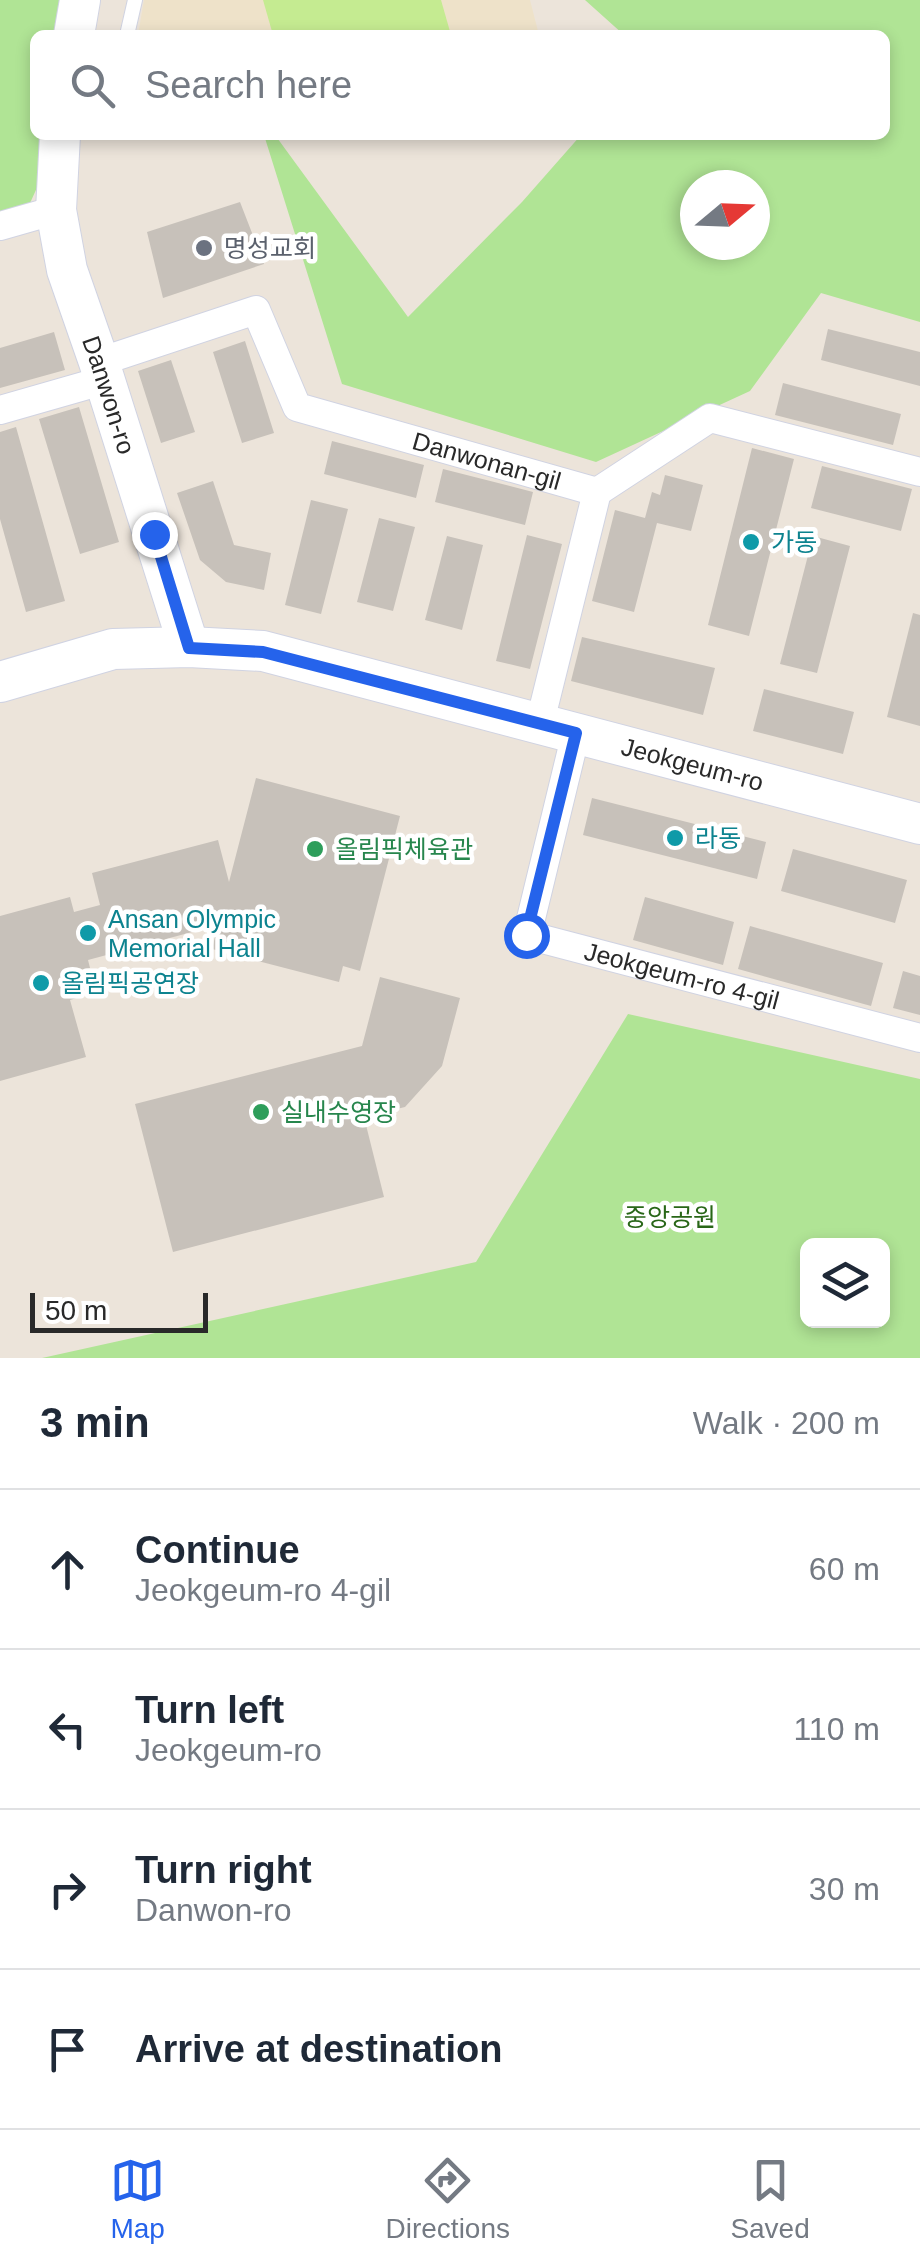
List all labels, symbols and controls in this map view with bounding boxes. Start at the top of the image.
search box [30,30,890,140]
icon: search [65,58,120,113]
text: Search here [145,64,352,106]
north arrow [680,170,770,260]
place label: 명성교회 [224,234,316,262]
marker: 명성교회 [193,237,215,259]
street label: Danwon-ro [77,332,141,457]
street label: Danwonan-gil [409,426,564,495]
route end [132,512,178,558]
place label: 가동 [771,528,817,556]
marker: 가동 [740,531,762,553]
street label: Jeokgeum-ro [618,732,767,796]
place label: 라동 [695,824,741,852]
marker: 라동 [664,827,686,849]
place label: 올림픽체육관 [335,835,473,863]
marker: 올림픽체육관 [304,838,326,860]
place label: Ansan Olympic Memorial Hall [108,905,276,962]
route start [504,913,550,959]
marker: Ansan Olympic Memorial Hall [77,922,99,944]
street label: Jeokgeum-ro 4-gil [582,937,782,1015]
place label: 올림픽공연장 [61,969,199,997]
marker: 올림픽공연장 [30,972,52,994]
place label: 실내수영장 [281,1098,396,1126]
marker: 실내수영장 [250,1101,272,1123]
park label: 중앙공원 [624,1203,716,1231]
map controls [800,1238,890,1328]
button: layers [800,1238,890,1328]
scale bar [30,1288,208,1332]
text: 50 m [45,1295,107,1326]
text: 3 min [40,1399,150,1446]
text: Walk · 200 m [693,1405,880,1441]
text: Continue [135,1529,300,1571]
icon: ahead [40,1542,95,1597]
text: 60 m [809,1551,880,1587]
text: Jeokgeum-ro 4-gil [135,1572,391,1608]
text: Turn left [135,1689,284,1731]
icon: left [40,1702,95,1757]
text: 110 m [793,1711,880,1747]
text: Jeokgeum-ro [135,1732,322,1768]
text: Turn right [135,1849,312,1891]
icon: right [40,1862,95,1917]
text: 30 m [809,1871,880,1907]
text: Danwon-ro [135,1892,292,1928]
icon: arrive [40,2022,95,2077]
text: Arrive at destination [135,2028,502,2070]
tab: Map [110,2153,165,2245]
tab: Directions [386,2153,510,2245]
tab: Saved [730,2153,810,2245]

